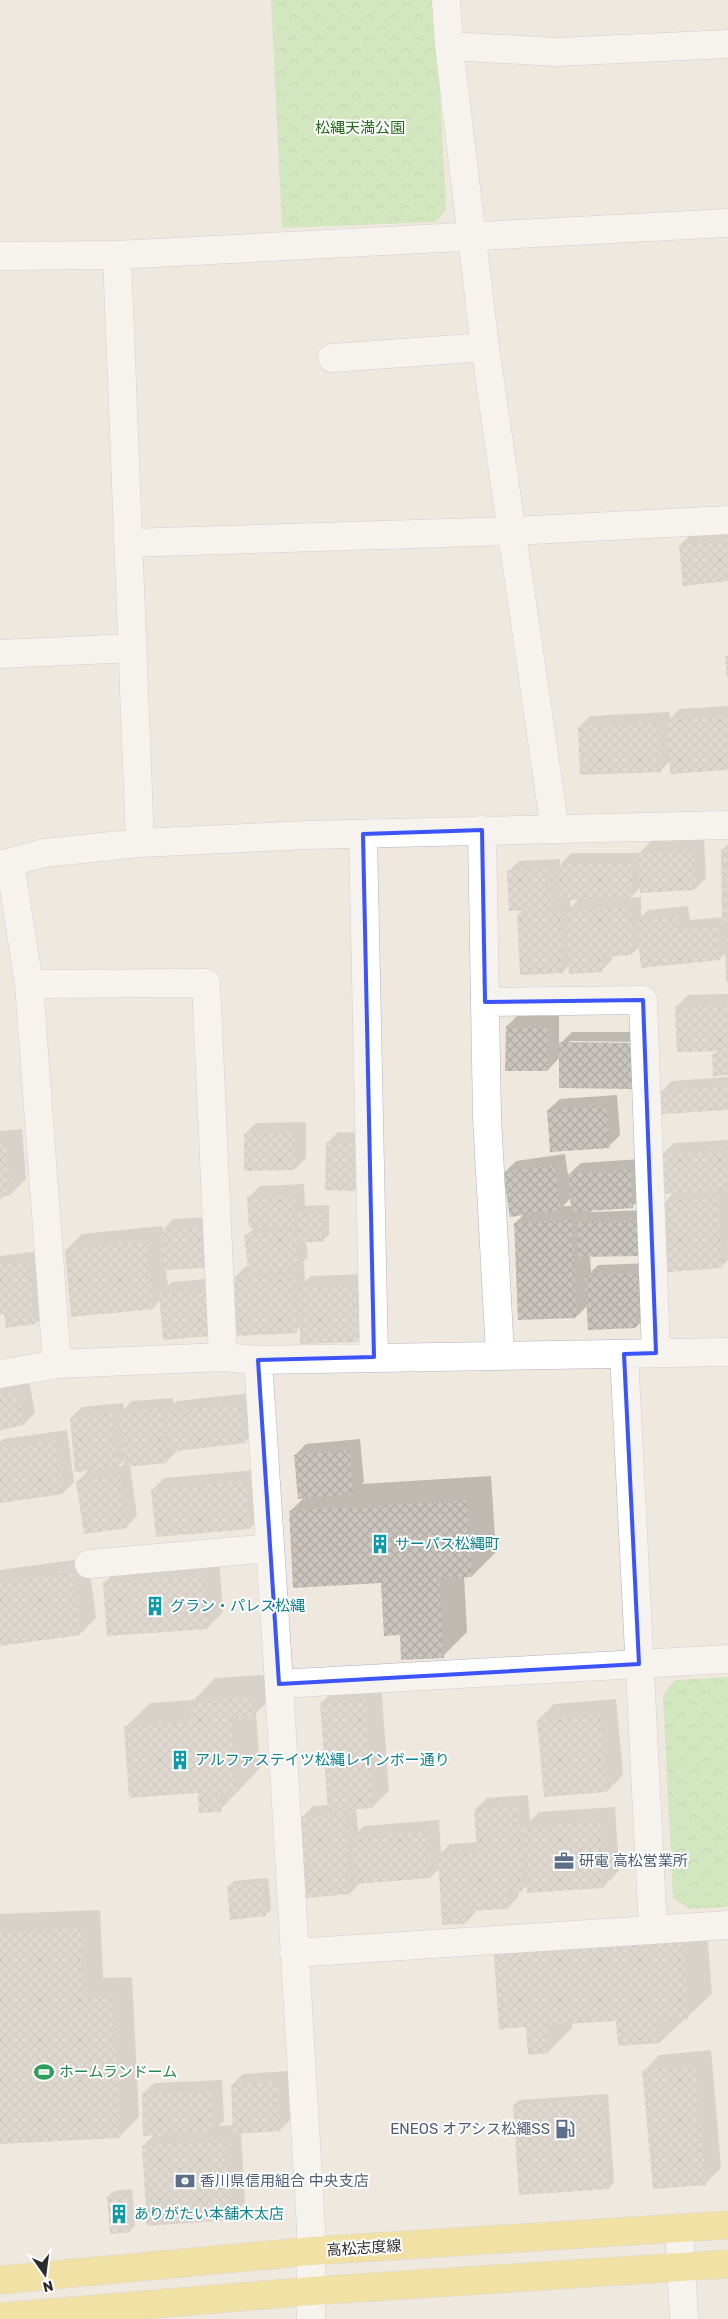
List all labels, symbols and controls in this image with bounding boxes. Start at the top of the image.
park label: 松縄天満公園 [315,119,405,137]
building icon: サーパス松縄町 [369,1533,391,1555]
place label: サーパス松縄町 [395,1535,500,1553]
building icon: グラン・パレス松縄 [144,1595,166,1617]
place label: グラン・パレス松縄 [170,1597,305,1615]
building icon: アルファステイツ松縄レインボー通り [169,1749,191,1771]
place label: アルファステイツ松縄レインボー通り [195,1751,450,1769]
office icon: 研電 高松営業所 [553,1850,575,1872]
place label: 研電 高松営業所 [579,1852,688,1870]
sports icon: ホームランドーム [33,2061,55,2083]
place label: ホームランドーム [59,2063,177,2081]
fuel station icon: ENEOS オアシス松繩SS [554,2118,576,2140]
place label: ENEOS オアシス松繩SS [390,2120,550,2138]
bank icon: 香川県信用組合 中央支店 [174,2170,196,2192]
place label: 香川県信用組合 中央支店 [200,2172,369,2190]
building icon: ありがたい本舗木太店 [108,2203,130,2225]
place label: ありがたい本舗木太店 [134,2205,284,2223]
street label: 高松志度線 [326,2236,402,2260]
north arrow [20,2249,70,2299]
text: N [41,2277,55,2296]

